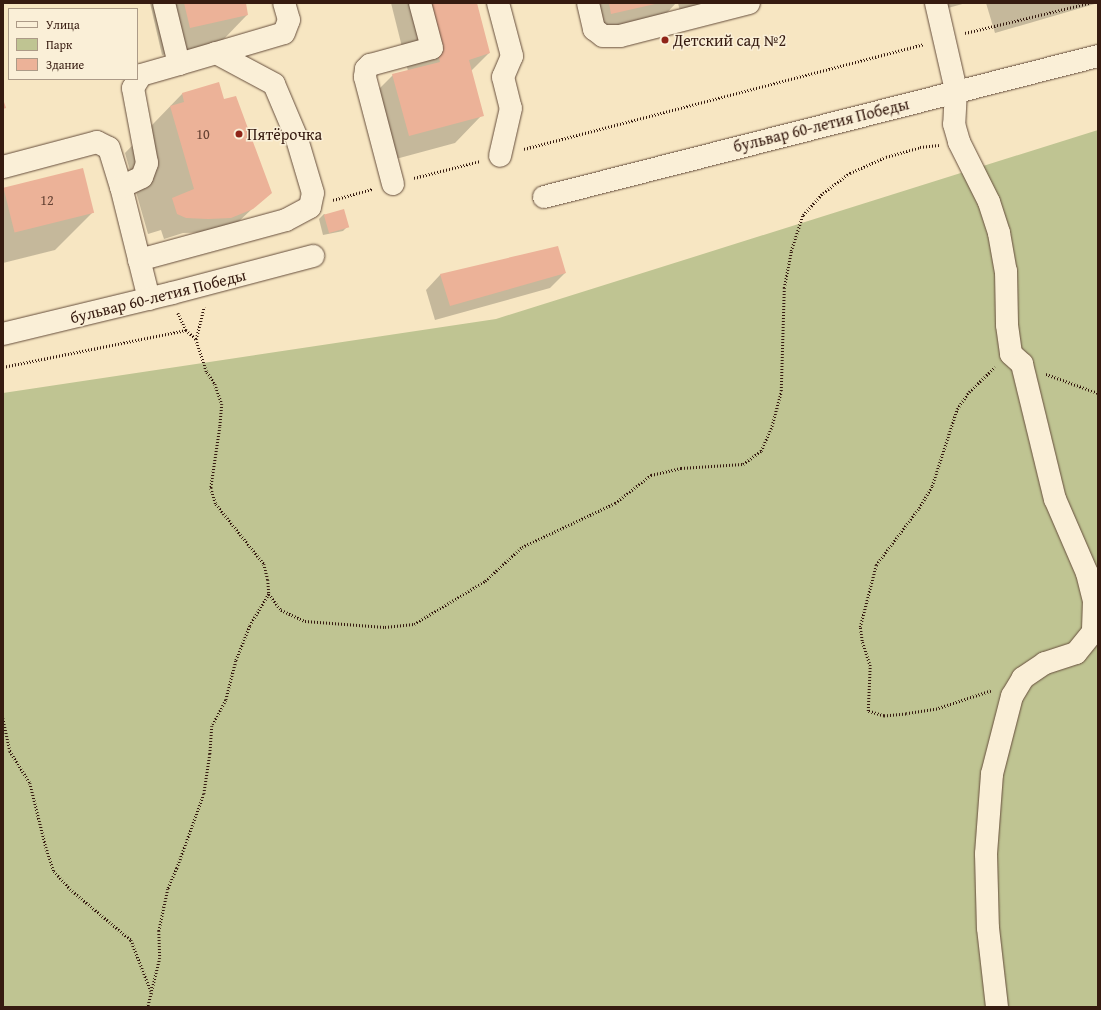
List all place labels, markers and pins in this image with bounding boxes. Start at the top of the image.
place label: Детский сад №2 [673,30,786,50]
marker: Детский сад №2 [660,35,670,45]
place label: Пятёрочка [247,124,322,144]
marker: Пятёрочка [234,129,244,139]

